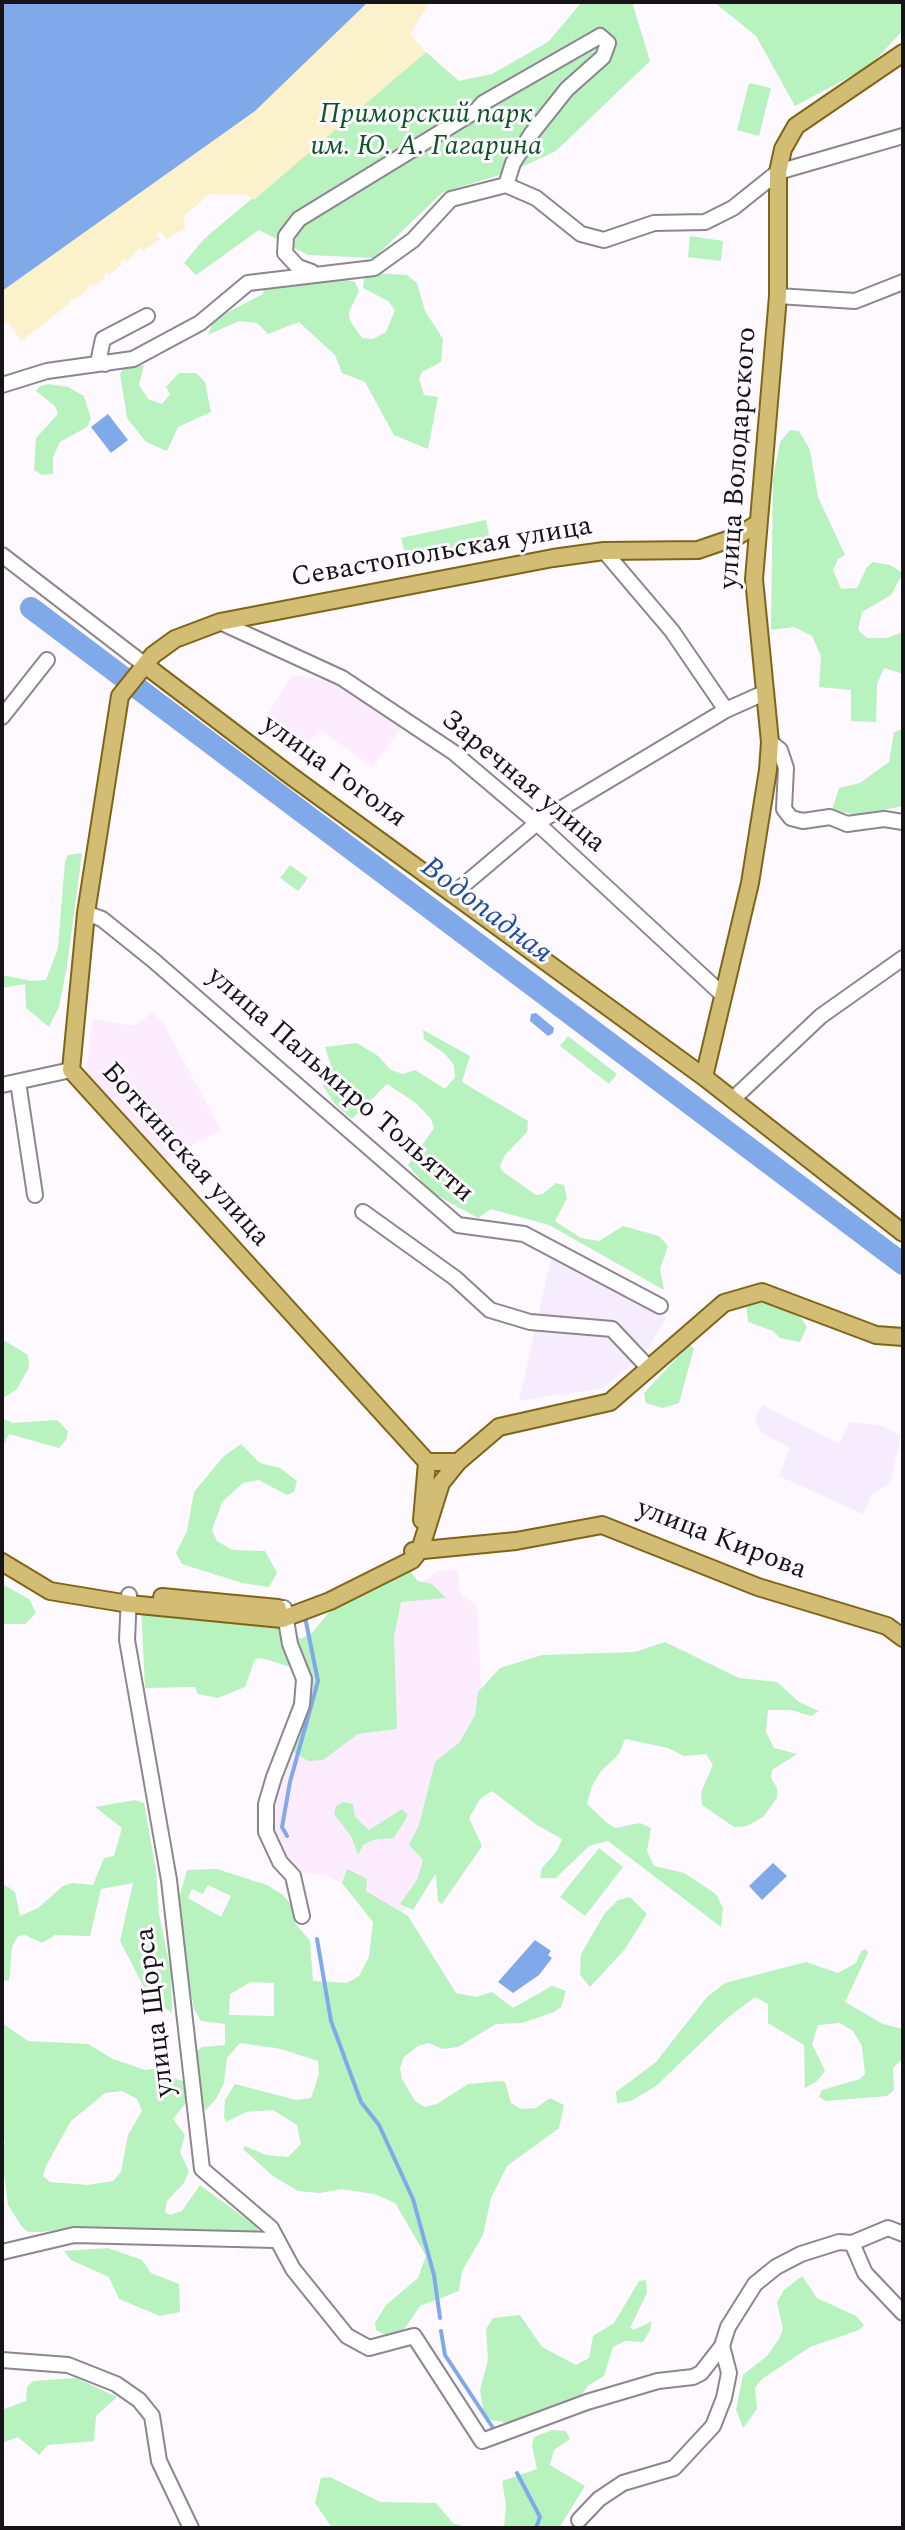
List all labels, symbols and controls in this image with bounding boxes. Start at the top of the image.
park label: Приморский парк им. Ю. А. Гагарина [310,100,542,166]
street label: улица Володарского [714,326,766,590]
street label: Севастопольская улица [289,511,595,597]
street label: Заречная улица [433,704,611,862]
street label: улица Гоголя [254,709,412,837]
water label: Водопадная [412,851,558,973]
street label: улица Пальмиро Тольятти [199,961,479,1211]
street label: Боткинская улица [92,1057,276,1255]
street label: улица Кирова [631,1493,811,1589]
street label: улица Щорса [130,1925,184,2099]

